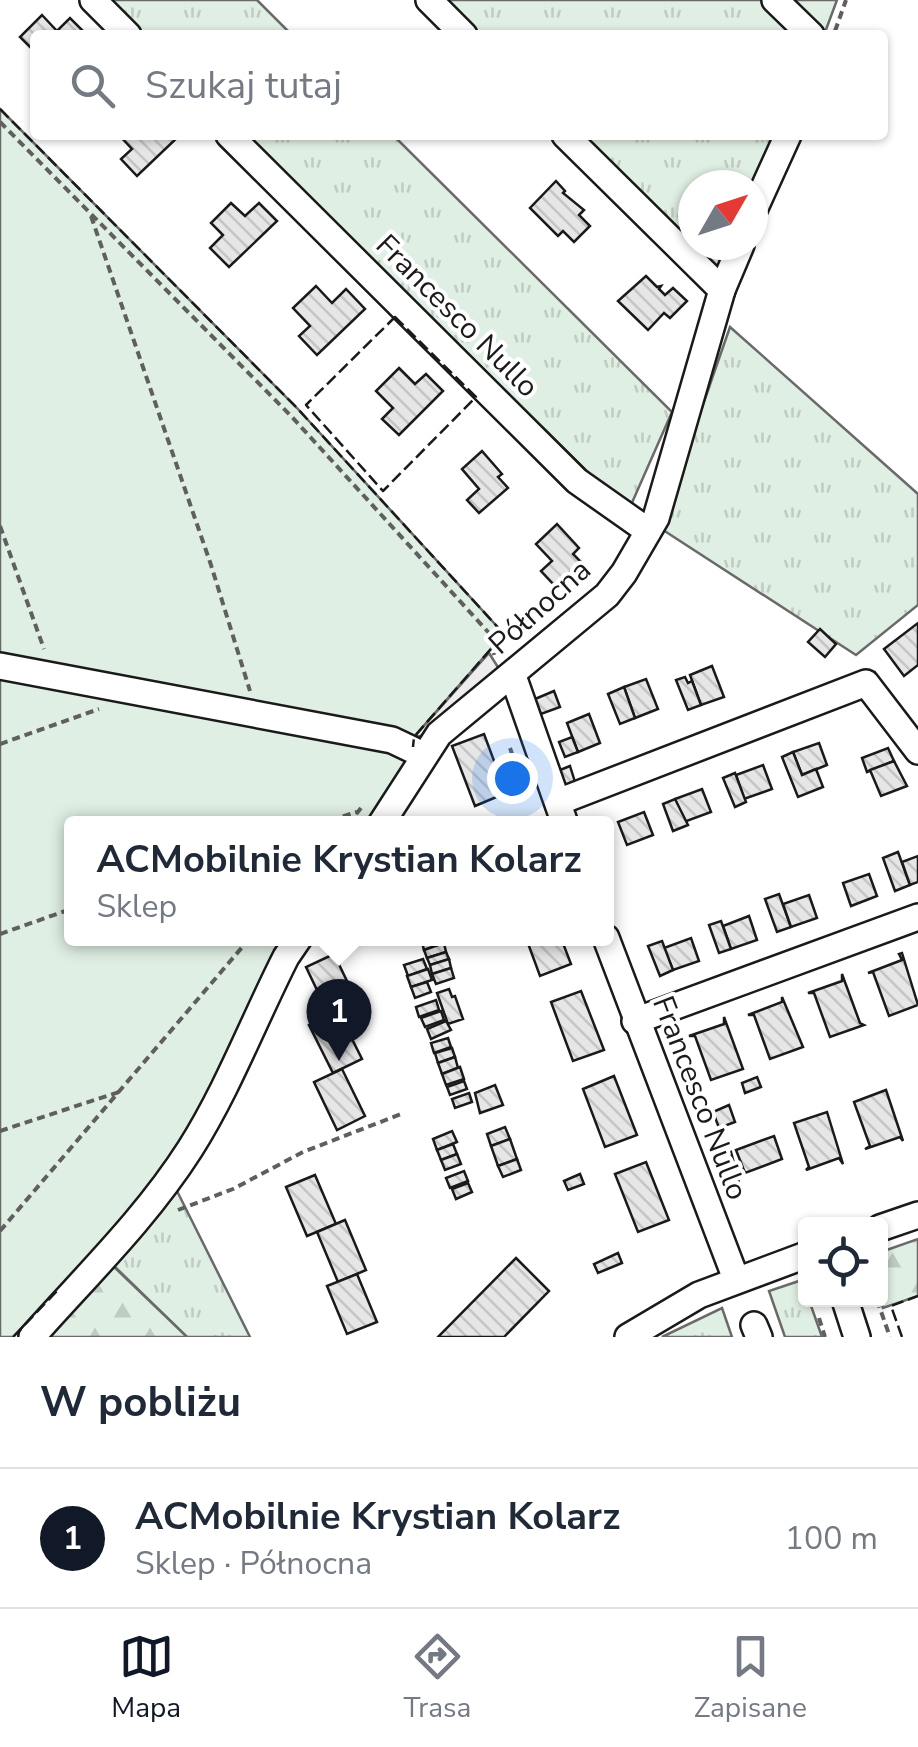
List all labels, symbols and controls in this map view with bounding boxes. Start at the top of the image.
search box [30,30,888,140]
icon: search [65,58,120,113]
text: Szukaj tutaj [145,60,342,111]
north arrow [678,170,768,260]
street label: Francesco Nullo [367,226,547,406]
street label: Północna [480,550,600,664]
your location [487,753,538,804]
popup [64,816,614,946]
text: ACMobilnie Krystian Kolarz [96,834,582,885]
text: Sklep [96,885,177,928]
pin: 1 [306,978,372,1061]
street label: Francesco Nullo [642,990,758,1206]
map controls [798,1217,888,1307]
button: locate [798,1217,888,1307]
text: W pobliżu [40,1374,241,1431]
text: ACMobilnie Krystian Kolarz [135,1491,620,1542]
text: 1 [63,1517,82,1560]
text: 100 m [785,1517,878,1560]
text: Sklep · Północna [135,1542,372,1585]
tab: Mapa [111,1629,181,1727]
tab: Trasa [404,1629,471,1727]
tab: Zapisane [694,1629,807,1727]

